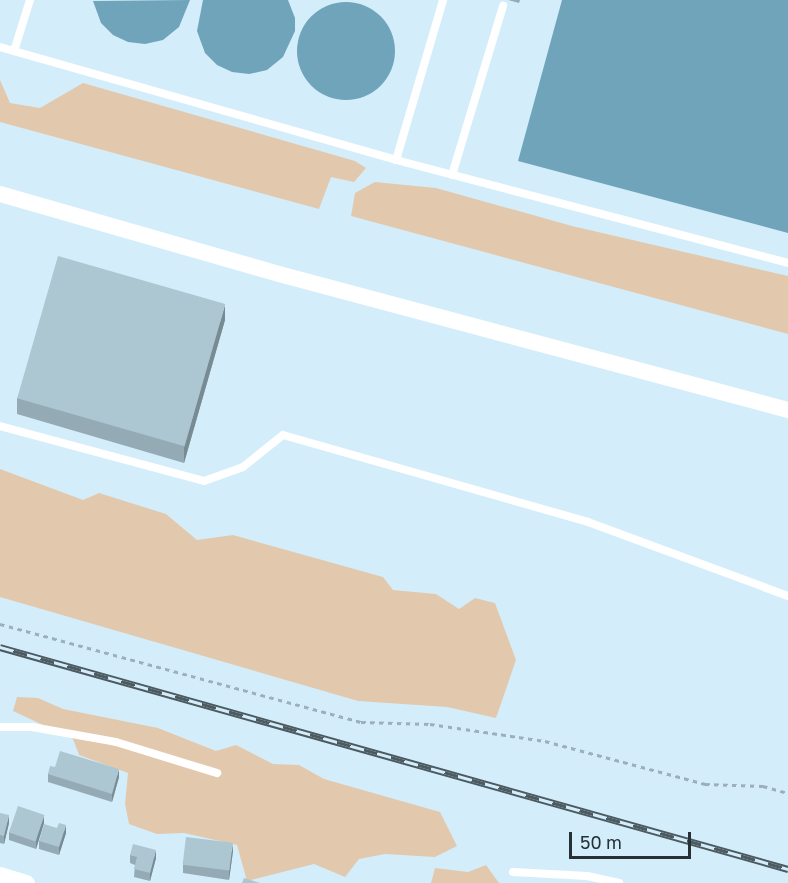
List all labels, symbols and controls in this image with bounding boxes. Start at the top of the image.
scale bar [572,820,694,858]
text: 50 m [580,831,622,853]

